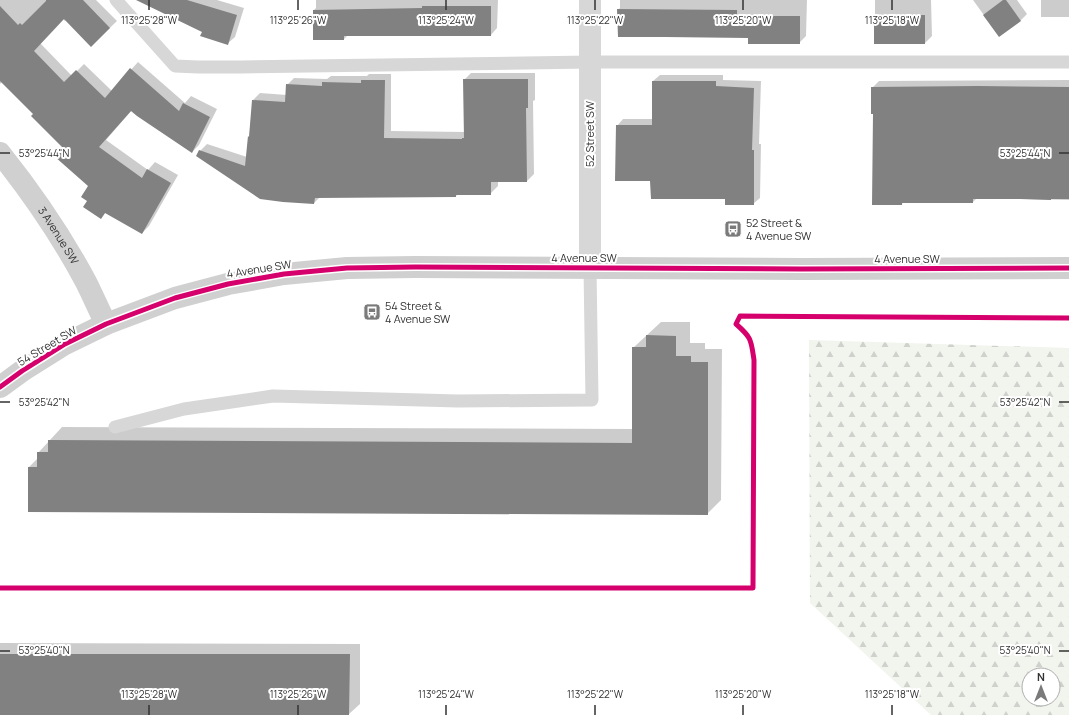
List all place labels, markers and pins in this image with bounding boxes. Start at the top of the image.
place label: 52 Street & 4 Avenue SW [746,215,812,243]
bus stop icon: 52 Street & 4 Avenue SW [723,219,743,239]
place label: 54 Street & 4 Avenue SW [385,298,451,326]
bus stop icon: 54 Street & 4 Avenue SW [362,302,382,322]

